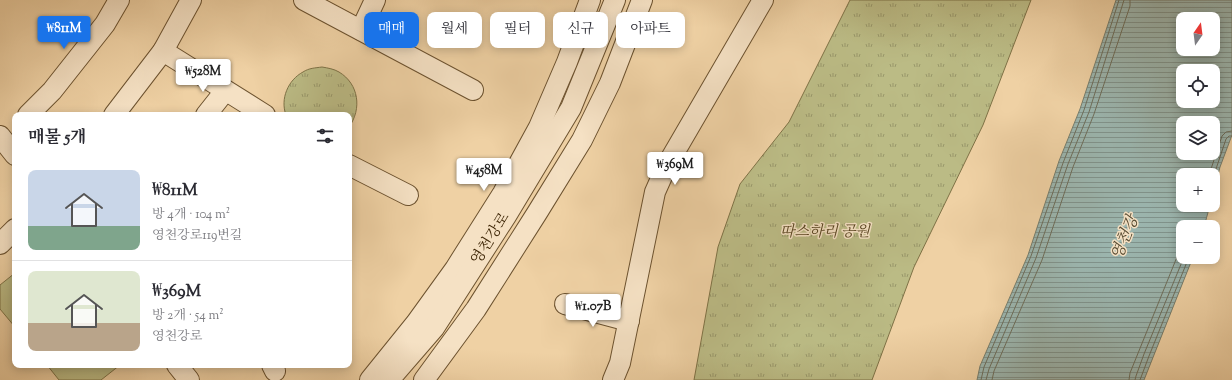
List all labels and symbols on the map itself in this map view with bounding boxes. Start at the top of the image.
north arrow [1176,12,1220,56]
pin: ₩811M [36,16,92,50]
pin: ₩528M [175,59,231,93]
pin: ₩369M [647,152,703,186]
pin: ₩458M [456,158,512,192]
street label: 영천강로 [467,208,516,269]
water label: 영천강 [1107,210,1146,264]
park label: 따스하리 공원 [780,222,872,243]
pin: ₩1.07B [560,294,626,328]

